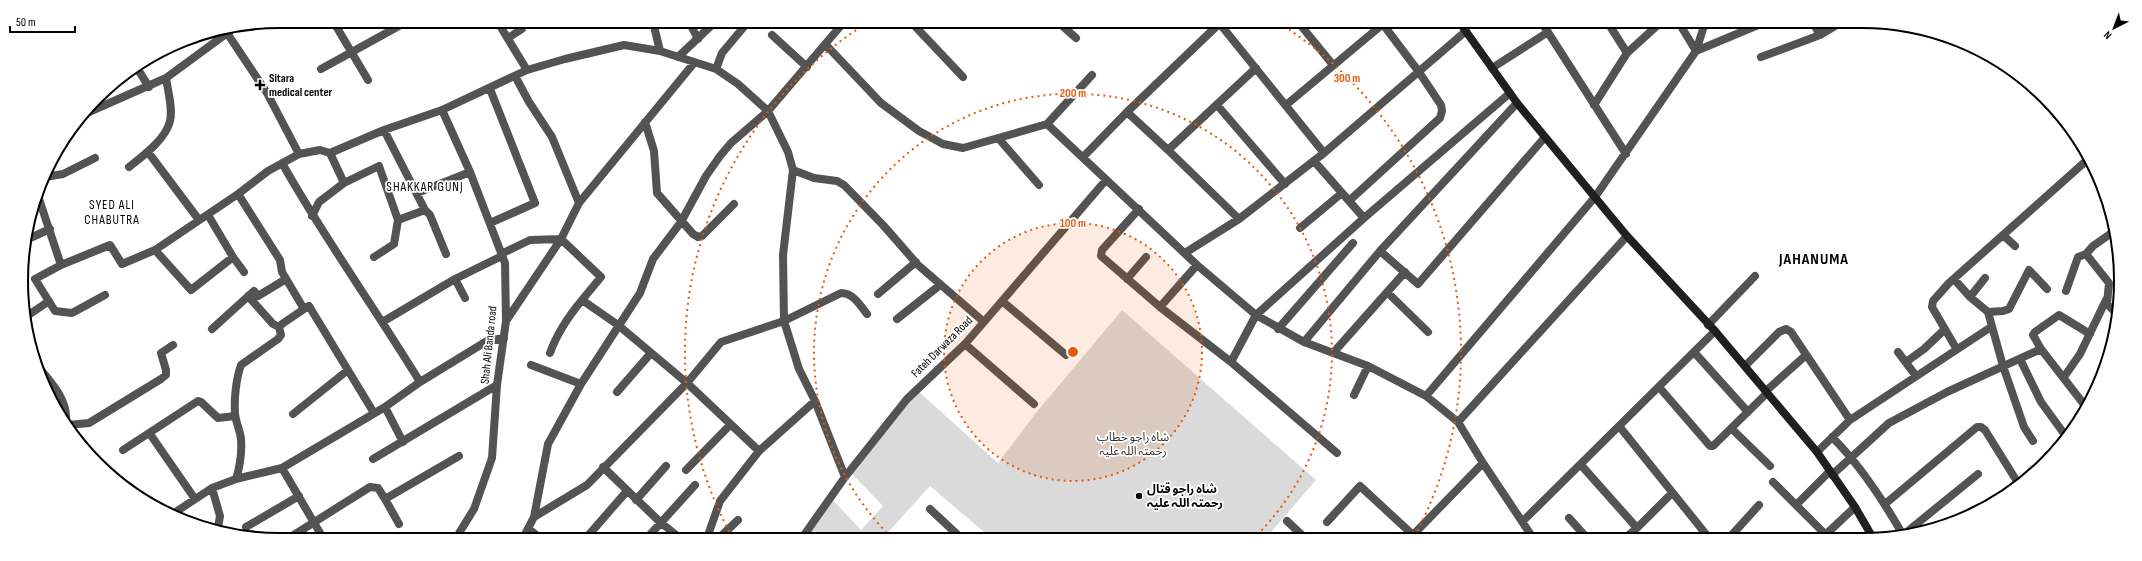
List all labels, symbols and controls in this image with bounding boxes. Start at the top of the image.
scale bar [10,8,75,34]
north arrow [2094,8,2134,48]
text: 50 m [16,15,36,30]
text: N [2101,28,2114,42]
place label: Sitara medical center [269,71,333,100]
text: 300 m [1334,71,1360,86]
marker: Sitara medical center [254,79,266,91]
text: 200 m [1060,86,1086,101]
district label: SHAKKAR GUNJ [386,179,464,195]
district label: SYED ALI CHABUTRA [84,197,140,228]
text: 100 m [1060,216,1086,231]
district label: JAHANUMA [1778,250,1849,269]
street label: Shah Ali Banda road [477,305,501,385]
street label: Fateh Darwaza Road [908,313,976,381]
centre of rings [1066,345,1080,359]
park label: شاہ راجو خطاب رحمتہ اللہ علیہ [1097,430,1169,459]
place label: شاہ راجو قتال رحمتہ اللہ علیہ [1147,482,1223,511]
marker: شاہ راجو قتال رحمتہ اللہ علیہ [1134,491,1144,501]

